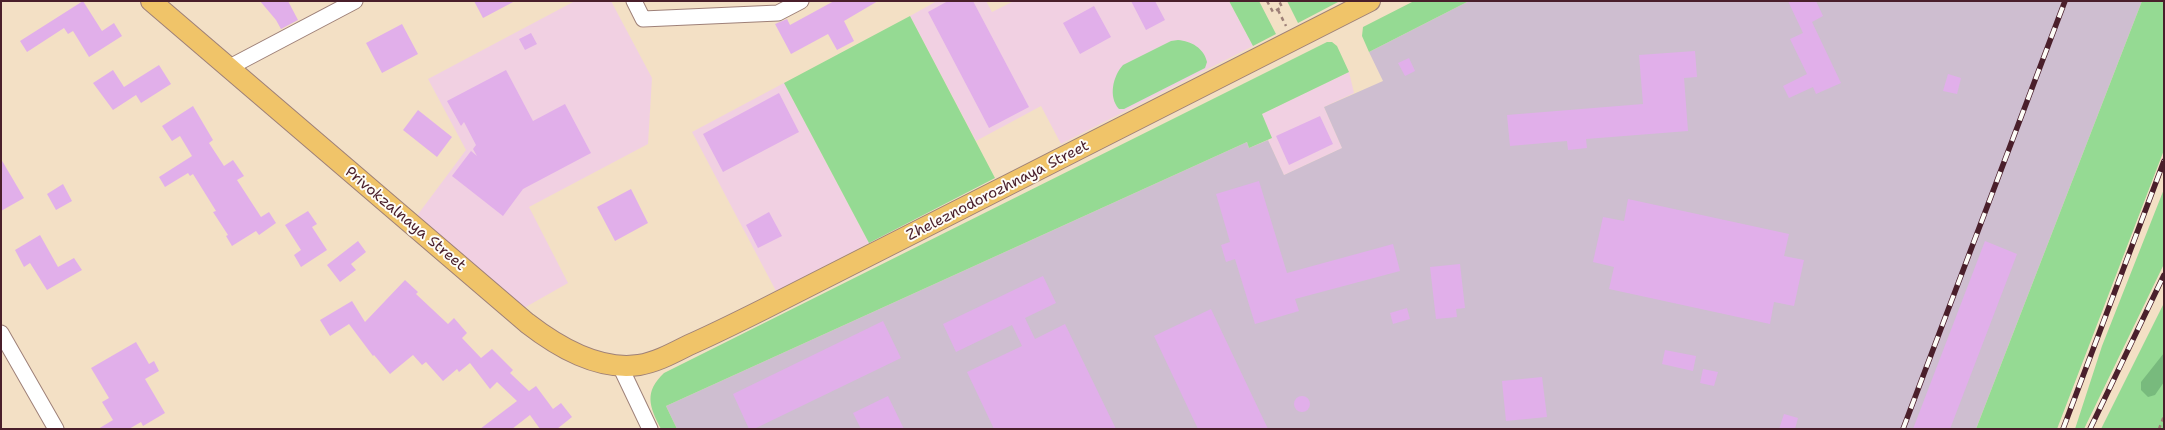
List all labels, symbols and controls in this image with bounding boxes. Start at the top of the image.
street label: Zheleznodorozhnaya Street [904,137,1092,245]
street label: Privokzalnaya Street [341,163,469,275]

